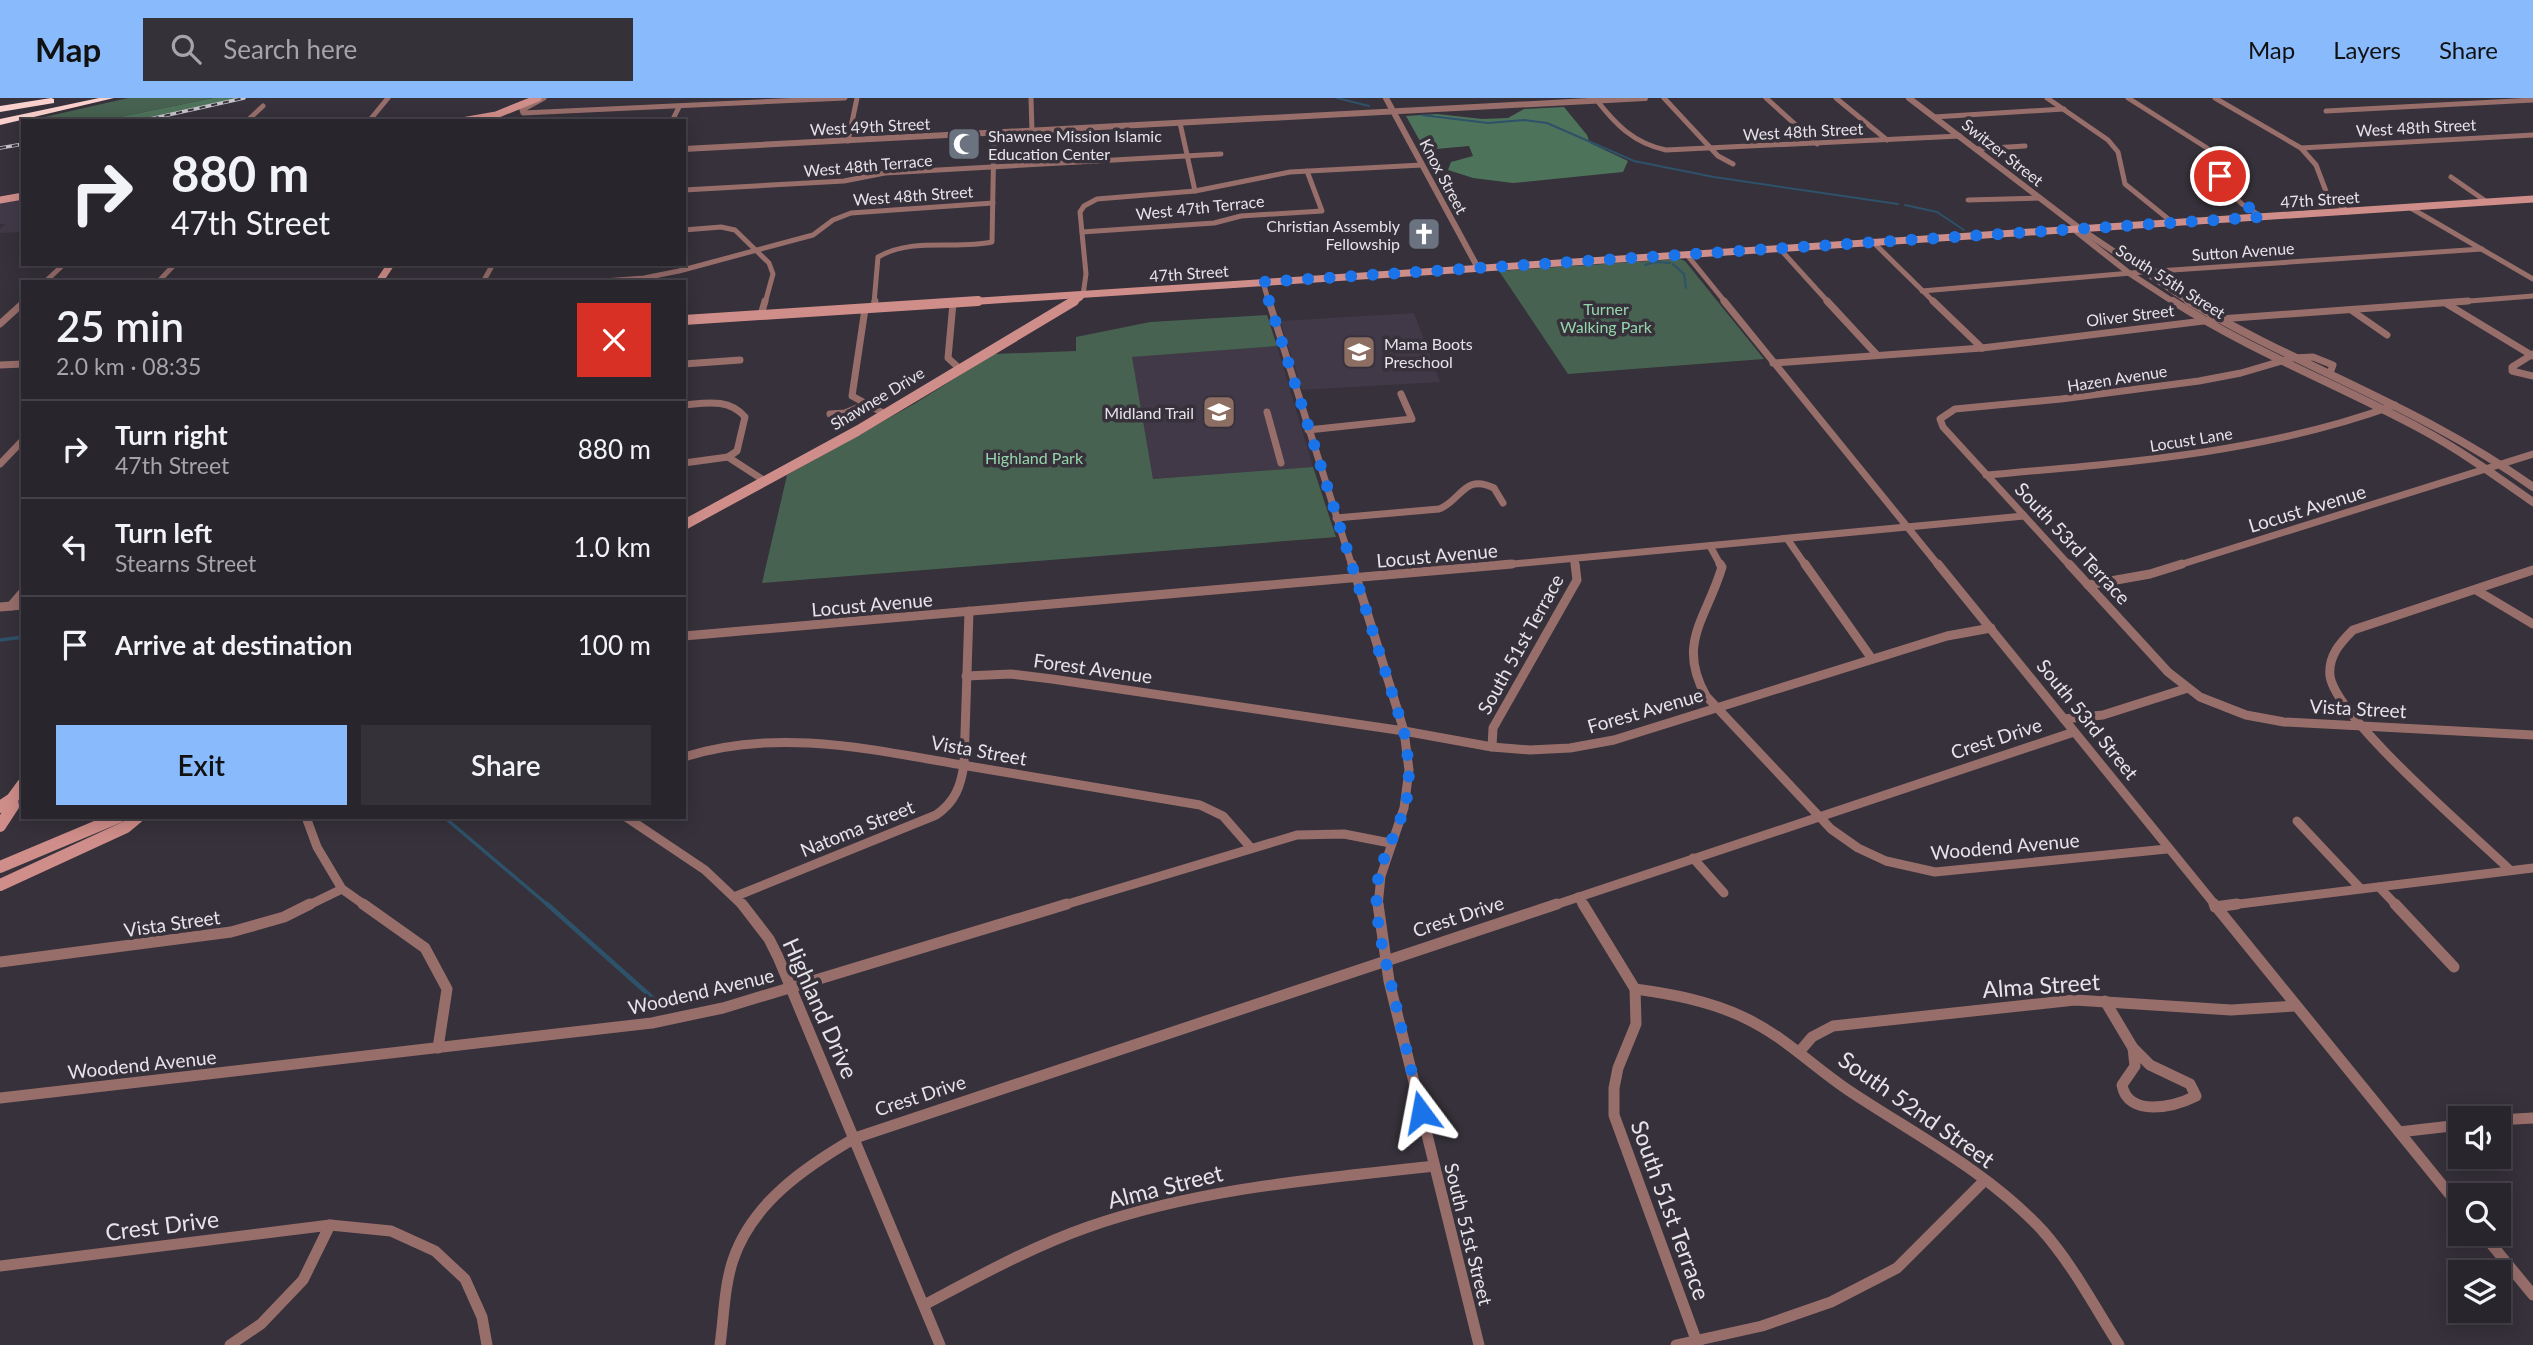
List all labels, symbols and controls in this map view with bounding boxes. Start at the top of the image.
search box [143,18,633,81]
text: Map [35,29,101,69]
icon: search [167,30,205,68]
text: Search here [223,33,357,65]
text: Map [2248,35,2295,64]
text: Layers [2333,35,2401,64]
text: Share [2439,35,2498,64]
street label: West 49th Street [809,113,931,139]
street label: Switzer Street [1959,114,2048,190]
street label: West 48th Street [2355,114,2477,140]
street label: West 48th Street [1742,118,1864,144]
mosque icon: Shawnee Mission Islamic Education Center [945,125,983,163]
place label: Shawnee Mission Islamic Education Center [988,126,1162,163]
street label: Knox Street [1416,135,1472,217]
text: 880 m [171,144,309,202]
pin [2190,146,2250,206]
icon: right [56,147,147,238]
street label: West 48th Terrace [803,150,933,180]
icon: arrive [2201,157,2239,195]
street label: West 48th Street [852,181,974,209]
street label: 47th Street [2280,187,2361,211]
street label: West 47th Terrace [1135,191,1265,223]
text: 47th Street [171,203,330,242]
church icon: Christian Assembly Fellowship [1405,215,1443,253]
place label: Christian Assembly Fellowship [1266,216,1401,253]
street label: Sutton Avenue [2191,238,2295,264]
street label: South 55th Street [2113,240,2229,322]
street label: 47th Street [1149,261,1230,285]
park label: Turner Walking Park [1560,299,1653,336]
street label: Oliver Street [2085,300,2175,330]
text: 25 min [56,301,184,351]
button: close [577,303,651,377]
school or university icon: Mama Boots Preschool [1340,333,1378,371]
place label: Mama Boots Preschool [1384,334,1473,371]
text: 2.0 km · 08:35 [56,352,201,380]
street label: Hazen Avenue [2066,361,2168,395]
street label: Shawnee Drive [827,363,927,433]
school or university icon: Midland Trail [1200,393,1238,431]
place label: Midland Trail [1104,403,1194,422]
text: Turn right [115,419,228,451]
street label: Locust Lane [2148,423,2234,455]
icon: right [56,430,94,468]
text: 880 m [578,433,651,465]
park label: Highland Park [985,448,1084,467]
text: 47th Street [115,451,229,479]
street label: South 53rd Terrace [2011,477,2135,609]
street label: Locust Avenue [2245,479,2369,537]
text: Turn left [115,517,212,549]
icon: left [56,528,94,566]
text: 1.0 km [573,531,651,563]
street label: Locust Avenue [1375,538,1499,572]
text: Stearns Street [115,549,256,577]
street label: South 51st Terrace [1472,570,1568,718]
street label: Locust Avenue [810,587,934,621]
icon: arrive [56,626,94,664]
text: Arrive at destination [115,629,352,661]
text: 100 m [578,629,651,661]
street label: Forest Avenue [1032,648,1154,688]
street label: South 53rd Street [2032,654,2144,784]
street label: Forest Avenue [1584,682,1706,738]
street label: Vista Street [2309,694,2407,722]
street label: Crest Drive [1948,712,2044,764]
button: Exit [56,725,347,805]
button: Share [361,725,651,805]
street label: Vista Street [929,730,1029,770]
street label: Natoma Street [797,795,918,861]
street label: Woodend Avenue [1930,828,2080,864]
street label: Crest Drive [1410,890,1506,942]
street label: Vista Street [122,905,222,941]
street label: Highland Drive [778,933,864,1083]
street label: Woodend Avenue [626,963,776,1019]
street label: Alma Street [1981,967,2101,1003]
street label: Woodend Avenue [67,1045,217,1083]
street label: South 52nd Street [1834,1045,2001,1174]
street label: Crest Drive [872,1069,968,1121]
position arrow [1384,1075,1458,1149]
map controls [2448,1106,2511,1323]
button: sound [2448,1106,2511,1169]
street label: South 51st Terrace [1625,1116,1717,1304]
street label: Alma Street [1104,1158,1226,1214]
street label: South 51st Street [1440,1160,1498,1308]
button: search [2448,1183,2511,1246]
street label: Crest Drive [104,1204,220,1246]
button: layers [2448,1260,2511,1323]

